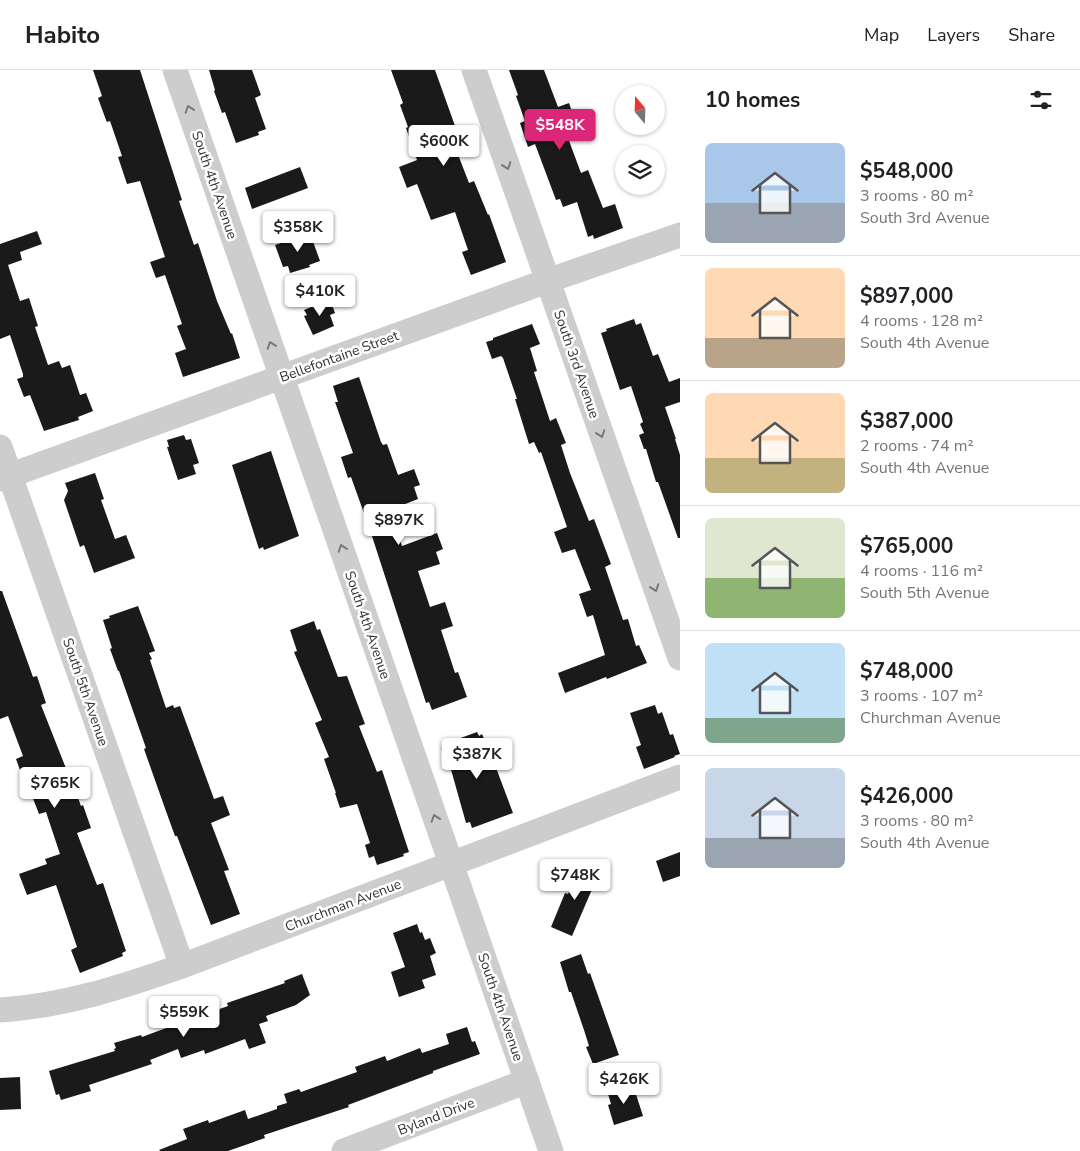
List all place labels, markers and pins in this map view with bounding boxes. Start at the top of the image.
pin: $548K [525,108,595,151]
pin: $600K [409,124,479,167]
pin: $358K [263,210,333,253]
pin: $410K [285,274,355,317]
pin: $897K [364,504,434,546]
pin: $387K [442,738,512,780]
pin: $765K [20,766,90,809]
pin: $748K [540,858,610,901]
pin: $559K [149,996,219,1038]
pin: $426K [589,1062,659,1105]

